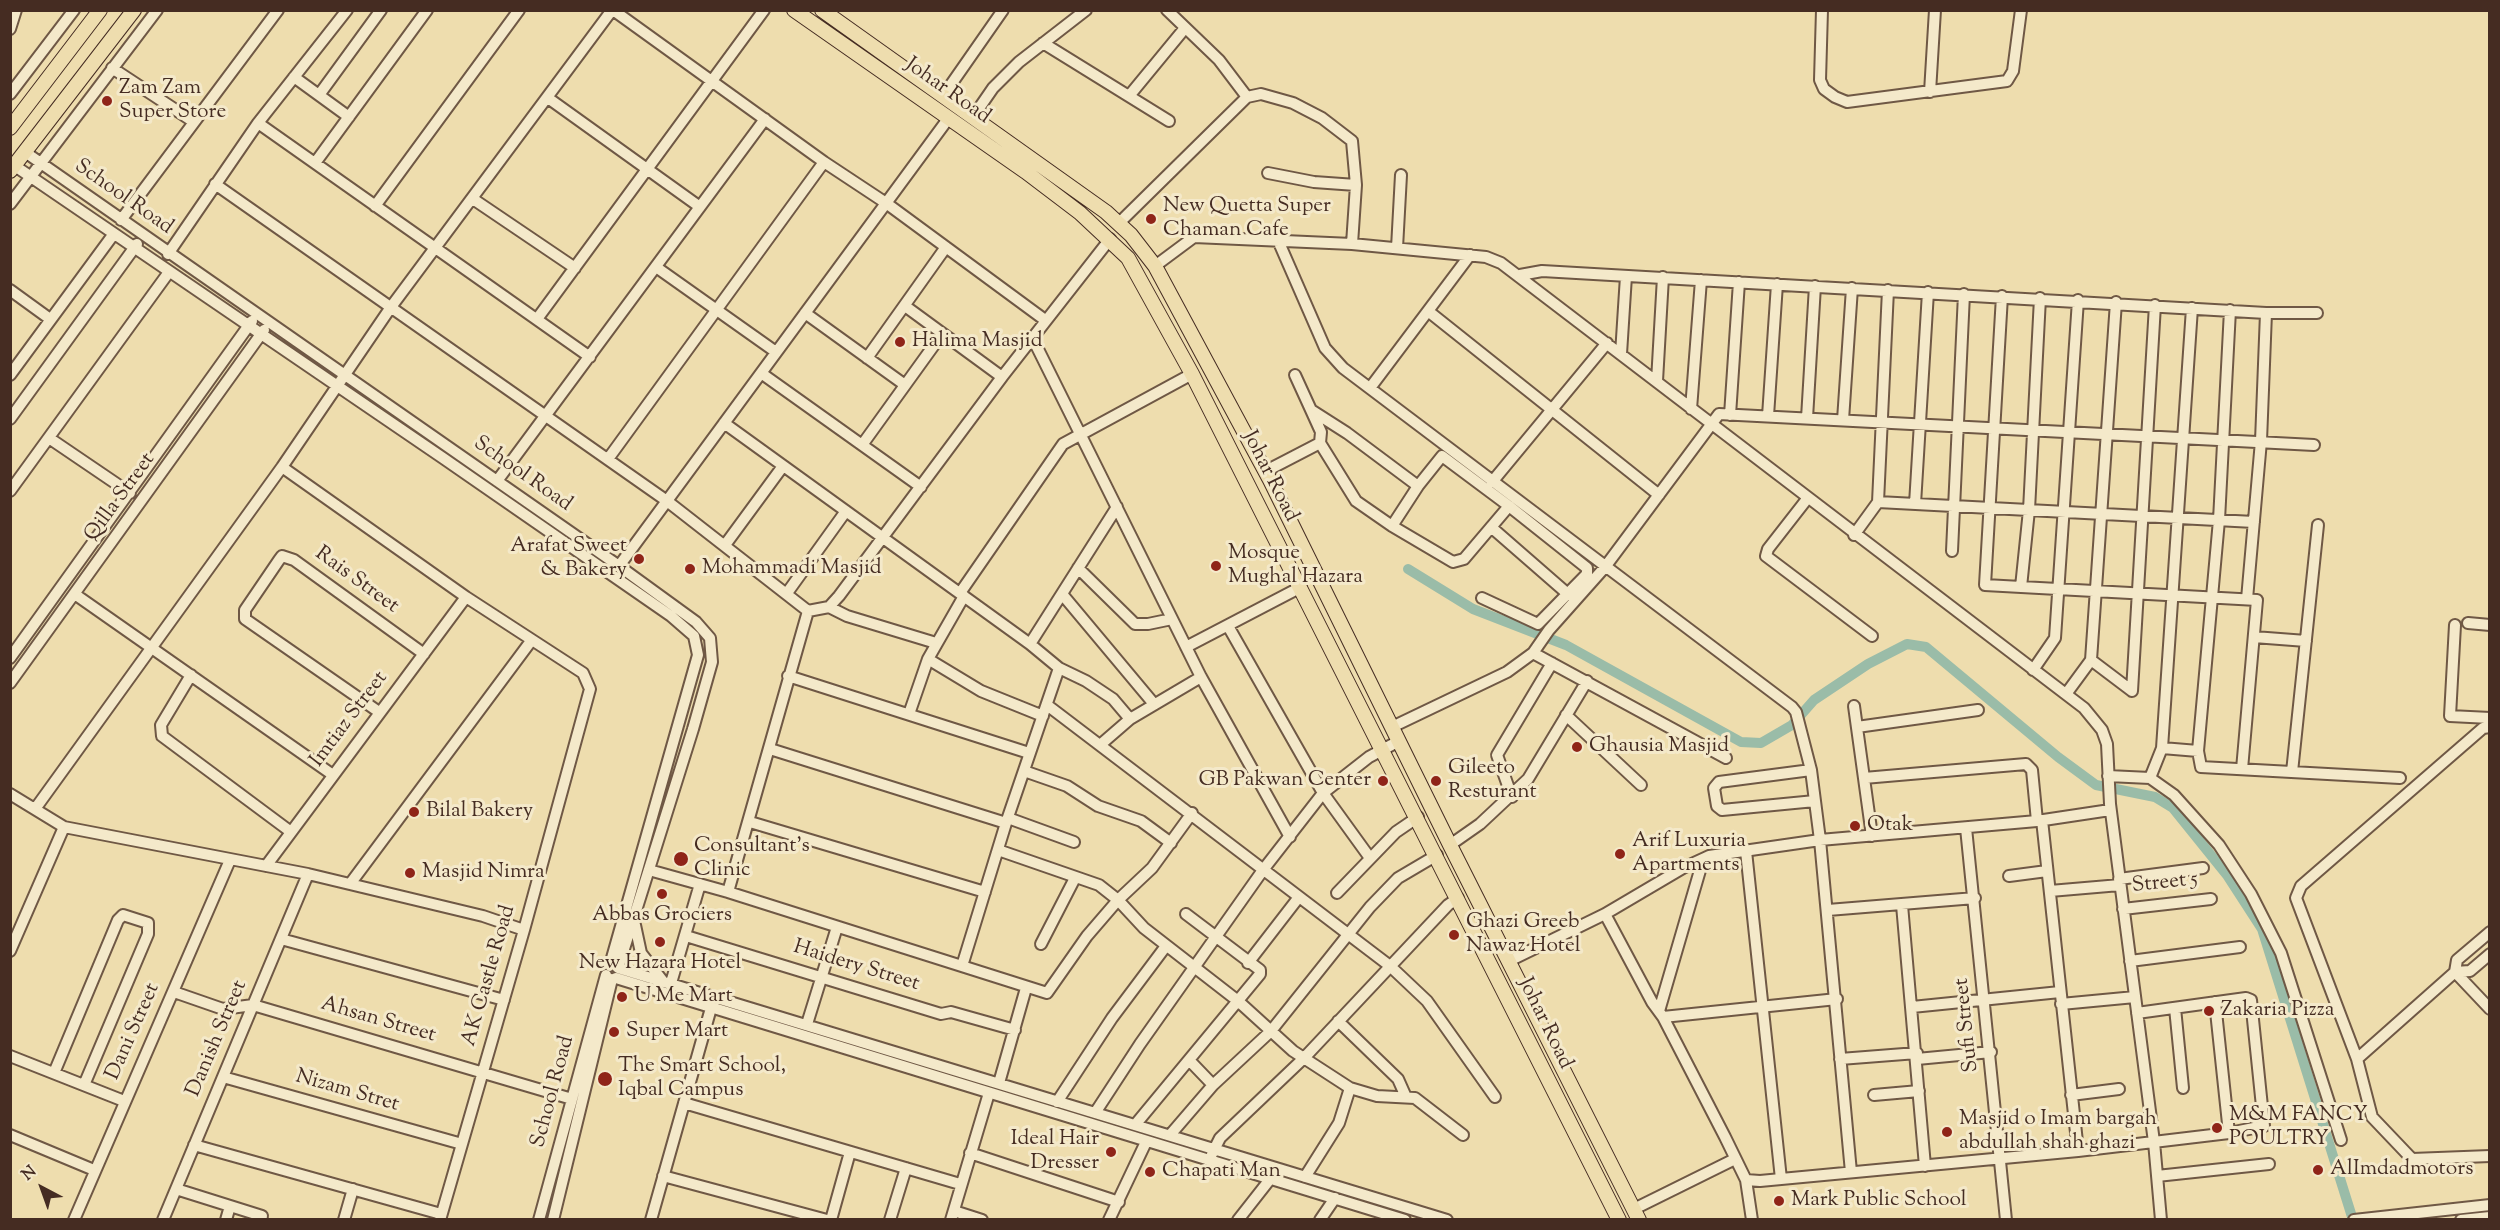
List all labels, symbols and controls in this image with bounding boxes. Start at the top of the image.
street label: Johar Road [899,53,995,131]
place label: Zam Zam Super Store [119,76,226,126]
marker: Zam Zam Super Store [100,94,114,108]
street label: School Road [69,155,177,241]
place label: New Quetta Super Chaman Cafe [1163,194,1331,244]
marker: New Quetta Super Chaman Cafe [1144,212,1158,226]
place label: Halima Masjid [912,329,1042,355]
marker: Halima Masjid [893,335,907,349]
street label: Johar Road [1235,427,1303,527]
street label: School Road [468,432,576,518]
street label: Qilla Street [80,449,162,547]
place label: Arafat Sweet & Bakery [510,534,627,584]
place label: Mosque Mughal Hazara [1228,541,1363,591]
street label: Rais Street [309,542,403,620]
marker: Arafat Sweet & Bakery [632,552,646,566]
place label: Mohammadi Masjid [702,556,882,582]
marker: Mosque Mughal Hazara [1209,559,1223,573]
marker: Mohammadi Masjid [683,562,697,576]
street label: Imtiaz Street [306,667,394,773]
place label: Ghausia Masjid [1589,734,1729,760]
marker: Ghausia Masjid [1570,740,1584,754]
place label: Gileeto Resturant [1448,756,1537,806]
place label: GB Pakwan Center [1198,768,1371,794]
marker: GB Pakwan Center [1376,774,1390,788]
marker: Gileeto Resturant [1429,774,1443,788]
place label: Bilal Bakery [426,799,533,825]
marker: Bilal Bakery [407,805,421,819]
place label: Otak [1867,813,1913,839]
marker: Otak [1848,819,1862,833]
place label: Arif Luxuria Apartments [1632,829,1746,879]
place label: Consultant's Clinic [694,834,810,884]
marker: Arif Luxuria Apartments [1613,847,1627,861]
marker: Consultant's Clinic [672,850,690,868]
place label: Masjid Nimra [422,860,545,886]
marker: Masjid Nimra [403,866,417,880]
street label: Street 5 [2131,868,2199,900]
marker: Abbas Grociers [655,887,669,901]
street label: AK Castle Road [458,903,522,1049]
place label: Abbas Grociers [592,903,732,929]
place label: Ghazi Greeb Nawaz Hotel [1466,910,1581,960]
marker: Ghazi Greeb Nawaz Hotel [1447,928,1461,942]
marker: New Hazara Hotel [653,935,667,949]
street label: Haidery Street [790,936,922,998]
place label: New Hazara Hotel [579,951,741,977]
street label: Johar Road [1511,974,1577,1074]
street label: Danish Street [182,977,254,1101]
street label: Sufi Street [1951,977,1985,1073]
street label: Dani Street [101,980,167,1084]
place label: U Me Mart [634,984,733,1010]
marker: U Me Mart [615,990,629,1004]
street label: Ahsan Street [318,993,438,1049]
place label: Zakaria Pizza [2221,998,2334,1024]
marker: Zakaria Pizza [2202,1004,2216,1018]
place label: Super Mart [626,1019,728,1045]
marker: Super Mart [607,1025,621,1039]
street label: School Road [527,1033,581,1151]
place label: The Smart School, Iqbal Campus [618,1054,786,1104]
street label: Nizam Stret [292,1065,402,1119]
marker: The Smart School, Iqbal Campus [596,1070,614,1088]
place label: M&M FANCY POULTRY [2229,1103,2368,1153]
place label: Masjid o Imam bargah abdullah shah ghazi [1959,1107,2157,1157]
marker: M&M FANCY POULTRY [2210,1121,2224,1135]
marker: Masjid o Imam bargah abdullah shah ghazi [1940,1125,1954,1139]
place label: Ideal Hair Dresser [1011,1127,1099,1177]
marker: Ideal Hair Dresser [1104,1145,1118,1159]
place label: AlImdadmotors [2330,1157,2473,1183]
north arrow [12,1158,72,1218]
place label: Chapati Man [1162,1159,1281,1185]
text: N [17,1161,42,1187]
marker: AlImdadmotors [2311,1163,2325,1177]
marker: Chapati Man [1143,1165,1157,1179]
place label: Mark Public School [1791,1188,1967,1214]
marker: Mark Public School [1772,1194,1786,1208]

